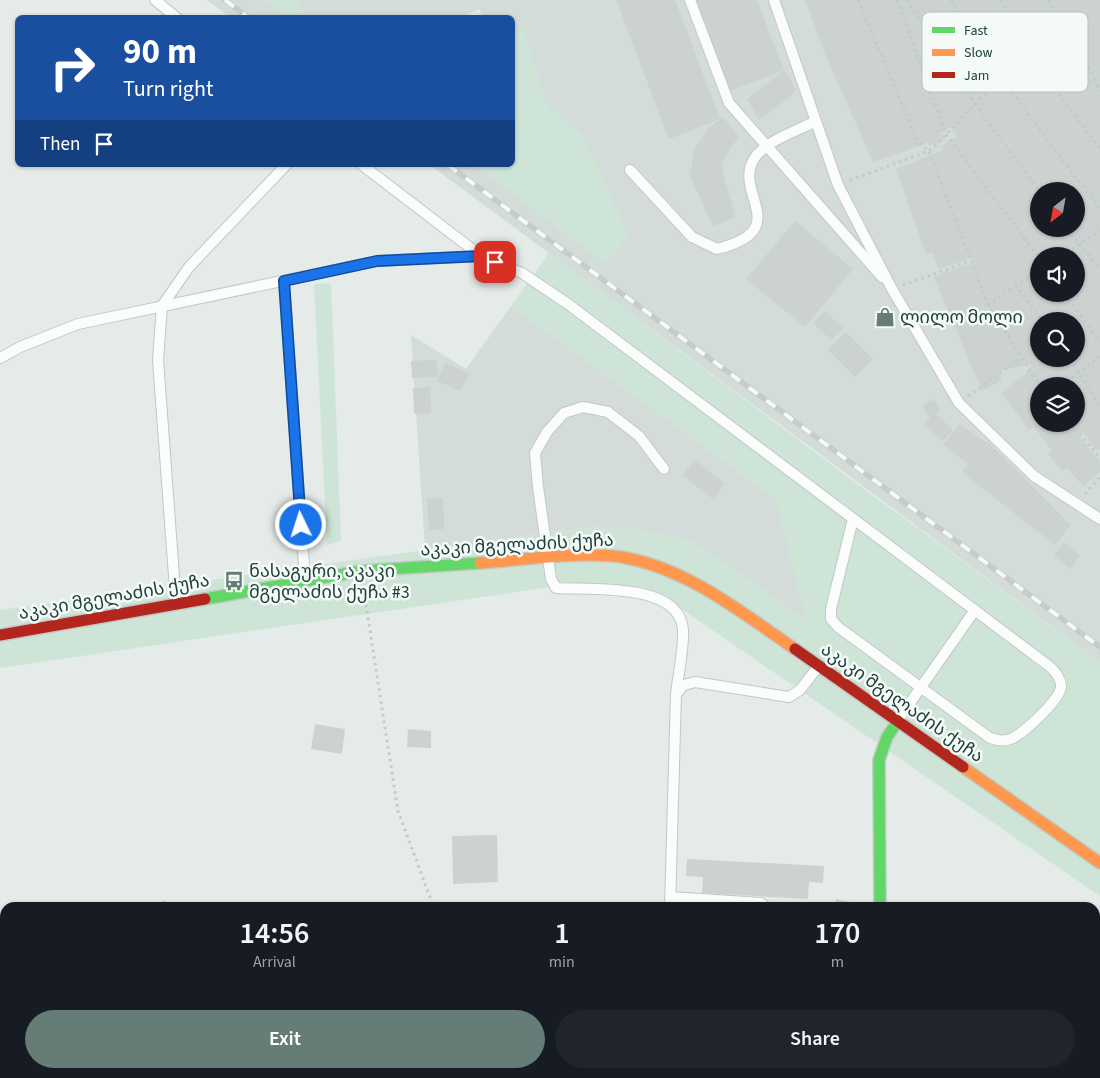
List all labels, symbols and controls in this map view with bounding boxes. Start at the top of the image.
legend [922,12,1088,92]
text: Fast [964,21,988,41]
text: 90 m [123,27,197,77]
icon: right [40,35,105,100]
text: Slow [964,43,993,63]
text: Jam [964,66,989,86]
text: Turn right [123,73,213,105]
icon: arrive [90,130,118,158]
text: Then [40,131,80,158]
north arrow [1030,182,1085,238]
map controls [1030,182,1085,432]
pin [474,241,516,283]
button: sound [1030,247,1085,302]
icon: arrive [481,248,509,276]
place label: ლილო მოლი [900,305,1023,330]
shop icon: ლილო მოლი [874,306,896,328]
button: search [1030,312,1085,367]
button: layers [1030,377,1085,432]
position arrow [274,498,326,550]
street label: აკაკი მგელაძის ქუჩა [420,527,614,563]
place label: ნასაგური, აკაკი მგელაძის ქუჩა #3 [249,559,410,605]
street label: აკაკი მგელაძის ქუჩა [17,568,211,626]
bus stop icon: ნასაგური, აკაკი მგელაძის ქუჩა #3 [223,570,245,592]
street label: აკაკი მგელაძის ქუჩა [816,637,988,769]
text: 14:56 [240,912,309,955]
text: 1 [554,912,570,955]
text: 170 [814,912,860,955]
text: Arrival [253,951,296,973]
text: min [549,951,575,973]
text: m [831,951,844,973]
button: Exit [25,1010,545,1068]
button: Share [555,1010,1075,1068]

